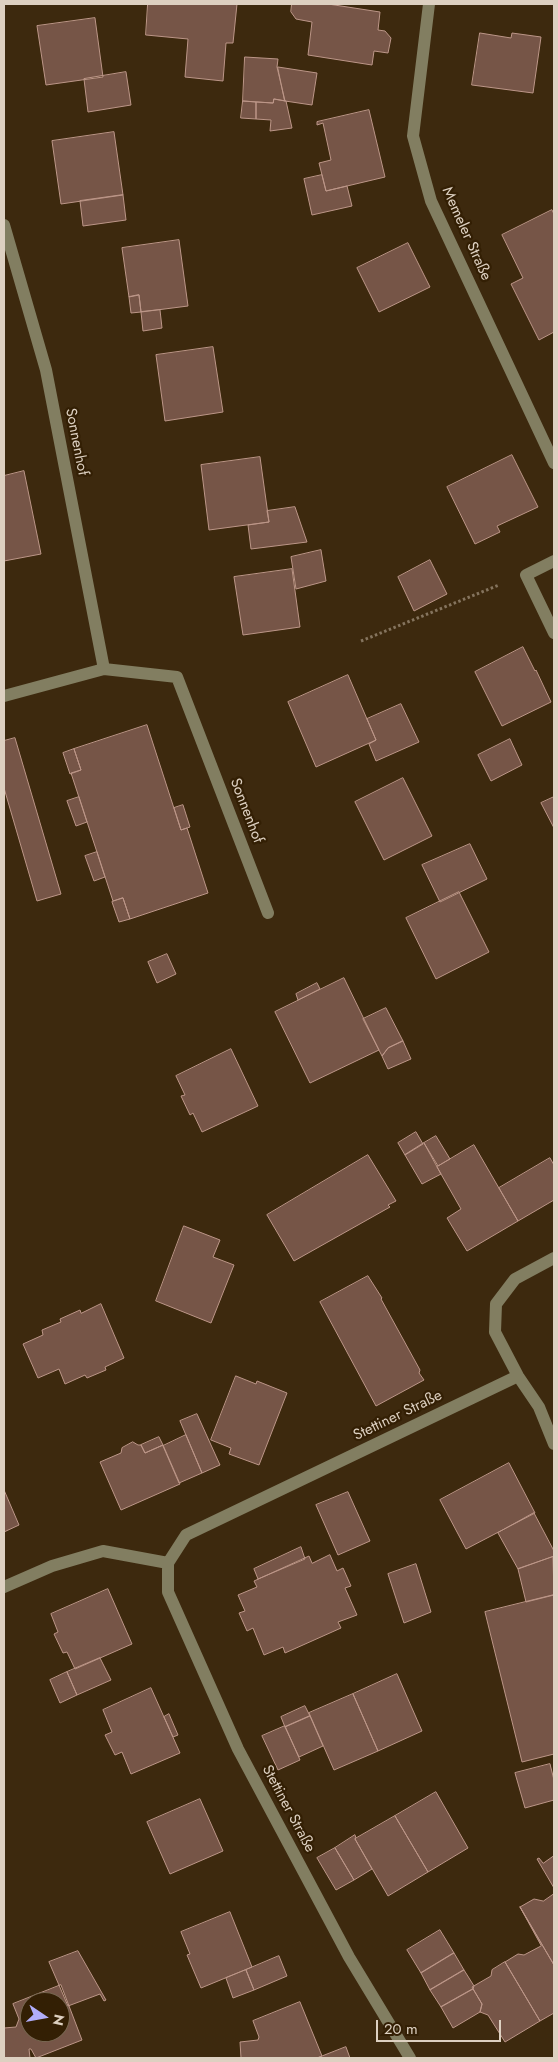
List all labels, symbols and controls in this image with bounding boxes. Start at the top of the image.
street label: Memeler Straße [437,184,495,284]
street label: Sonnenhof [61,407,91,477]
street label: Sonnenhof [225,776,267,846]
street label: Stettiner Straße [351,1387,445,1445]
street label: Stettiner Straße [257,1762,319,1856]
north arrow [20,1992,70,2042]
scale bar [378,2010,503,2042]
text: N [48,2012,70,2027]
text: 20 m [384,2018,418,2040]

